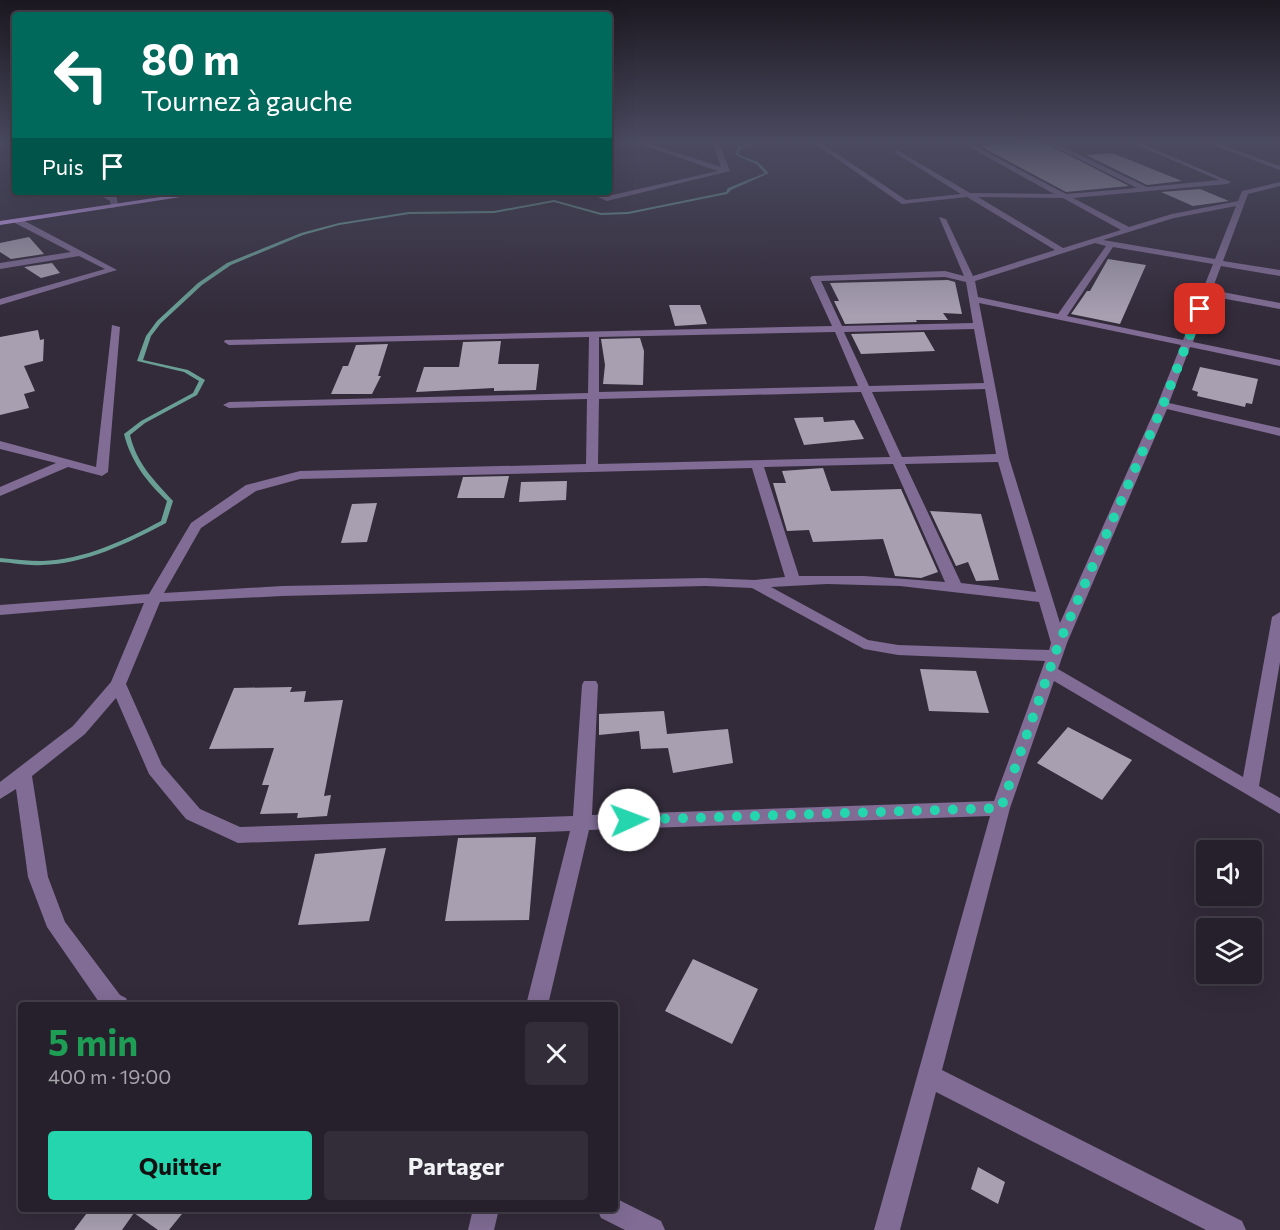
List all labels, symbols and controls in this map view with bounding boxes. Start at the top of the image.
text: 80 m [141,32,240,84]
icon: left [42,36,120,114]
text: Tournez à gauche [141,84,352,117]
icon: arrive [96,150,129,183]
text: Puis [42,153,84,180]
pin [1174,283,1225,334]
icon: arrive [1183,292,1216,325]
position arrow [597,788,661,852]
map controls [1196,840,1262,984]
button: sound [1196,840,1262,906]
button: layers [1196,918,1262,984]
text: 5 min [48,1019,138,1063]
button: close [525,1022,588,1085]
text: 400 m · 19:00 [48,1064,171,1088]
button: Quitter [48,1131,312,1200]
button: Partager [324,1131,588,1200]

